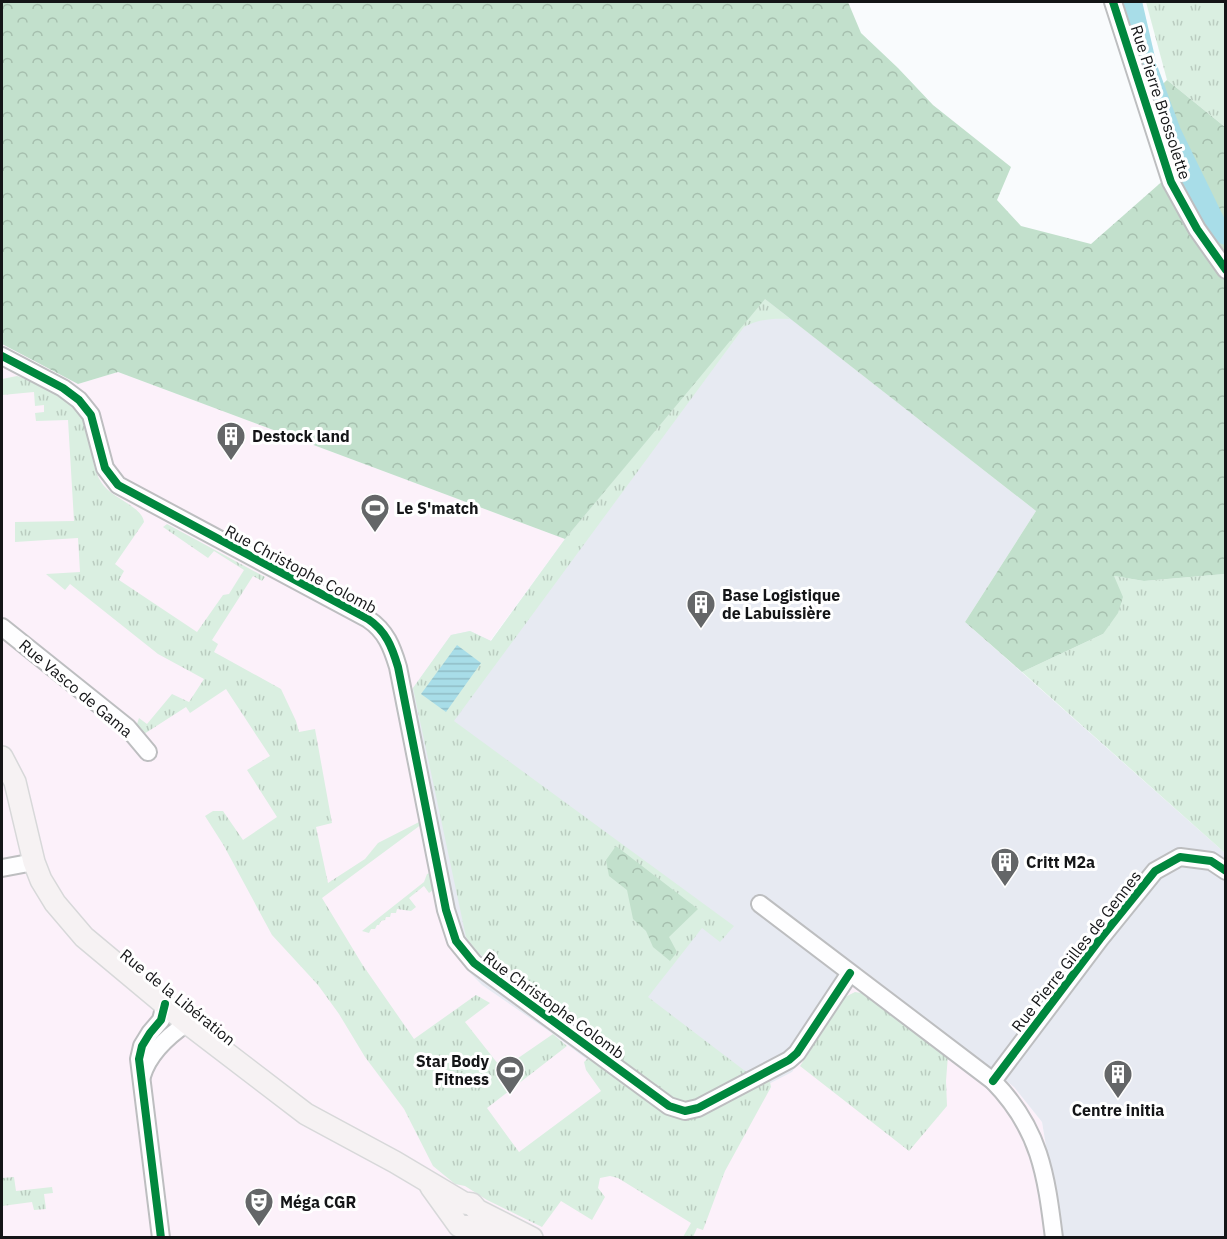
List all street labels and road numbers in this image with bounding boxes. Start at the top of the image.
street label: Rue Pierre Brossolette [1127,22,1195,182]
street label: Rue Christophe Colomb [222,520,380,618]
street label: Rue Vasco de Gama [15,635,137,742]
street label: Rue Pierre Gilles de Gennes [1007,866,1145,1036]
street label: Rue de la Libération [116,944,240,1050]
street label: Rue Christophe Colomb [480,947,628,1063]

